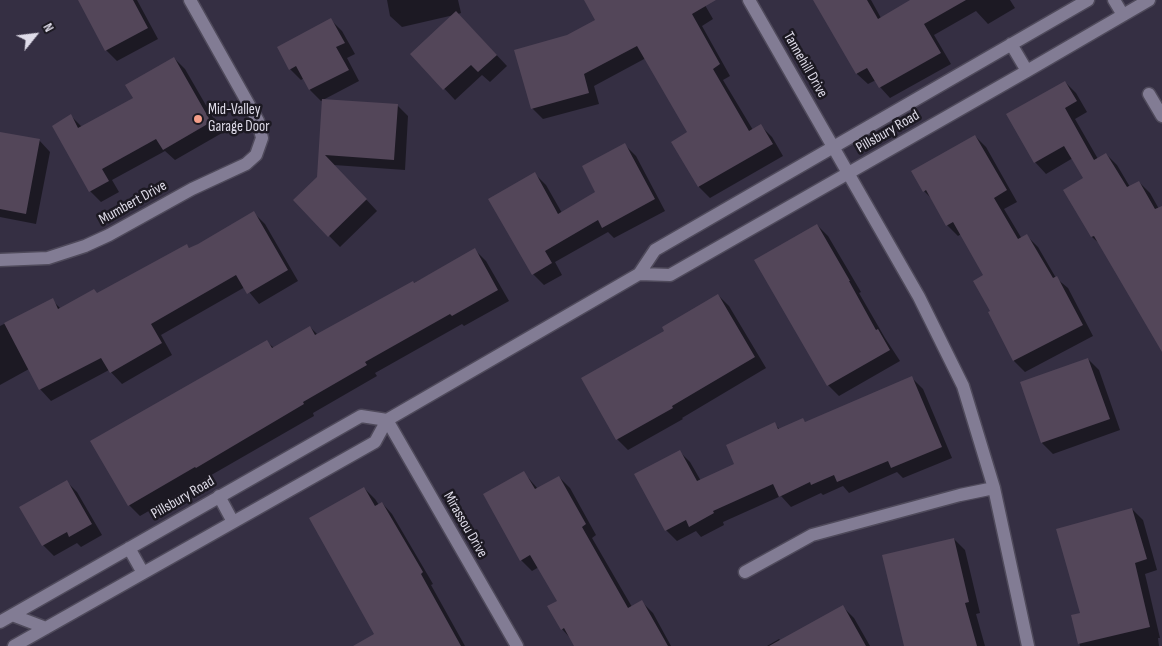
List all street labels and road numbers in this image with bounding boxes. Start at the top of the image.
street label: Tannehill Drive [779,29,831,101]
street label: Pillsbury Road [853,107,923,157]
street label: Mumbert Drive [96,177,170,229]
street label: Pillsbury Road [148,473,218,523]
street label: Mirassou Drive [439,489,491,561]

